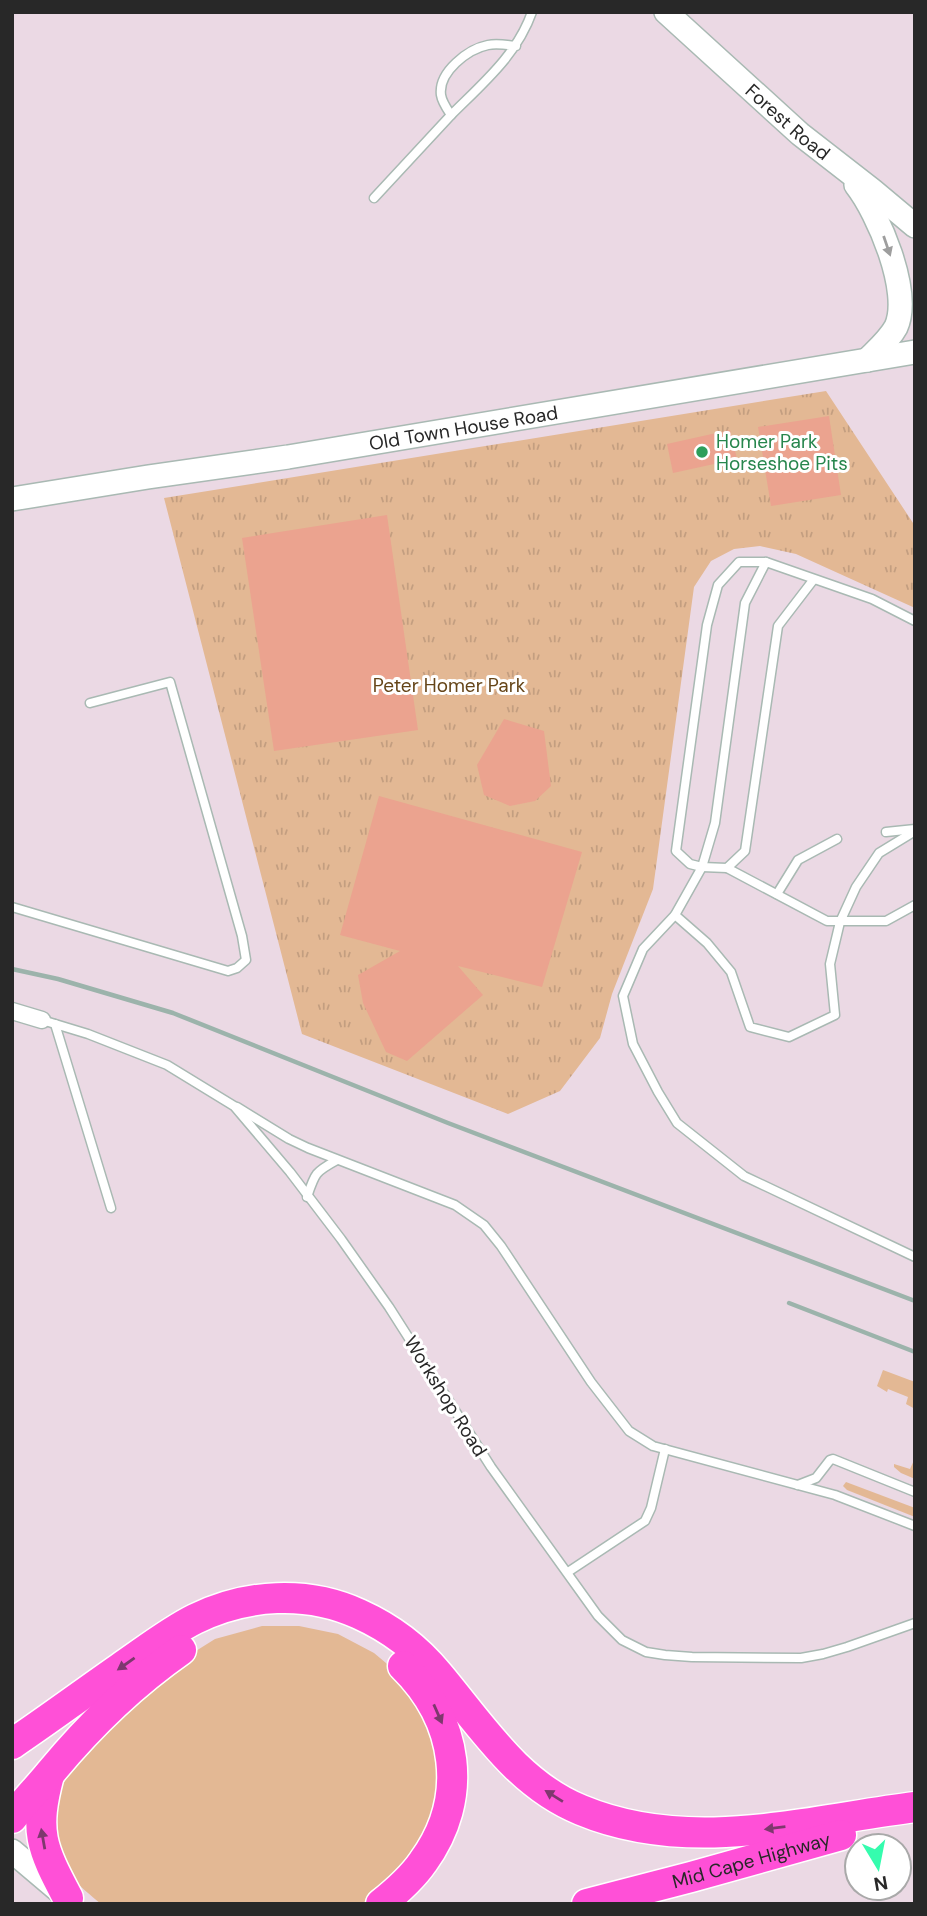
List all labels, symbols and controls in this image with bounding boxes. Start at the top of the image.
street label: Forest Road [740,78,835,166]
one-way arrow [882,235,893,256]
street label: Old Town House Road [367,400,560,456]
place label: Homer Park Horseshoe Pits [716,429,848,476]
marker: Homer Park Horseshoe Pits [694,444,710,460]
park label: Peter Homer Park [373,673,526,698]
street label: Workshop Road [399,1331,493,1461]
one-way arrow [117,1657,135,1671]
one-way arrow [432,1704,444,1724]
one-way arrow [544,1789,563,1802]
one-way arrow [764,1823,786,1834]
street label: Mid Cape Highway [670,1826,834,1894]
one-way arrow [37,1828,48,1850]
north arrow [843,1832,913,1902]
text: N [872,1870,890,1897]

